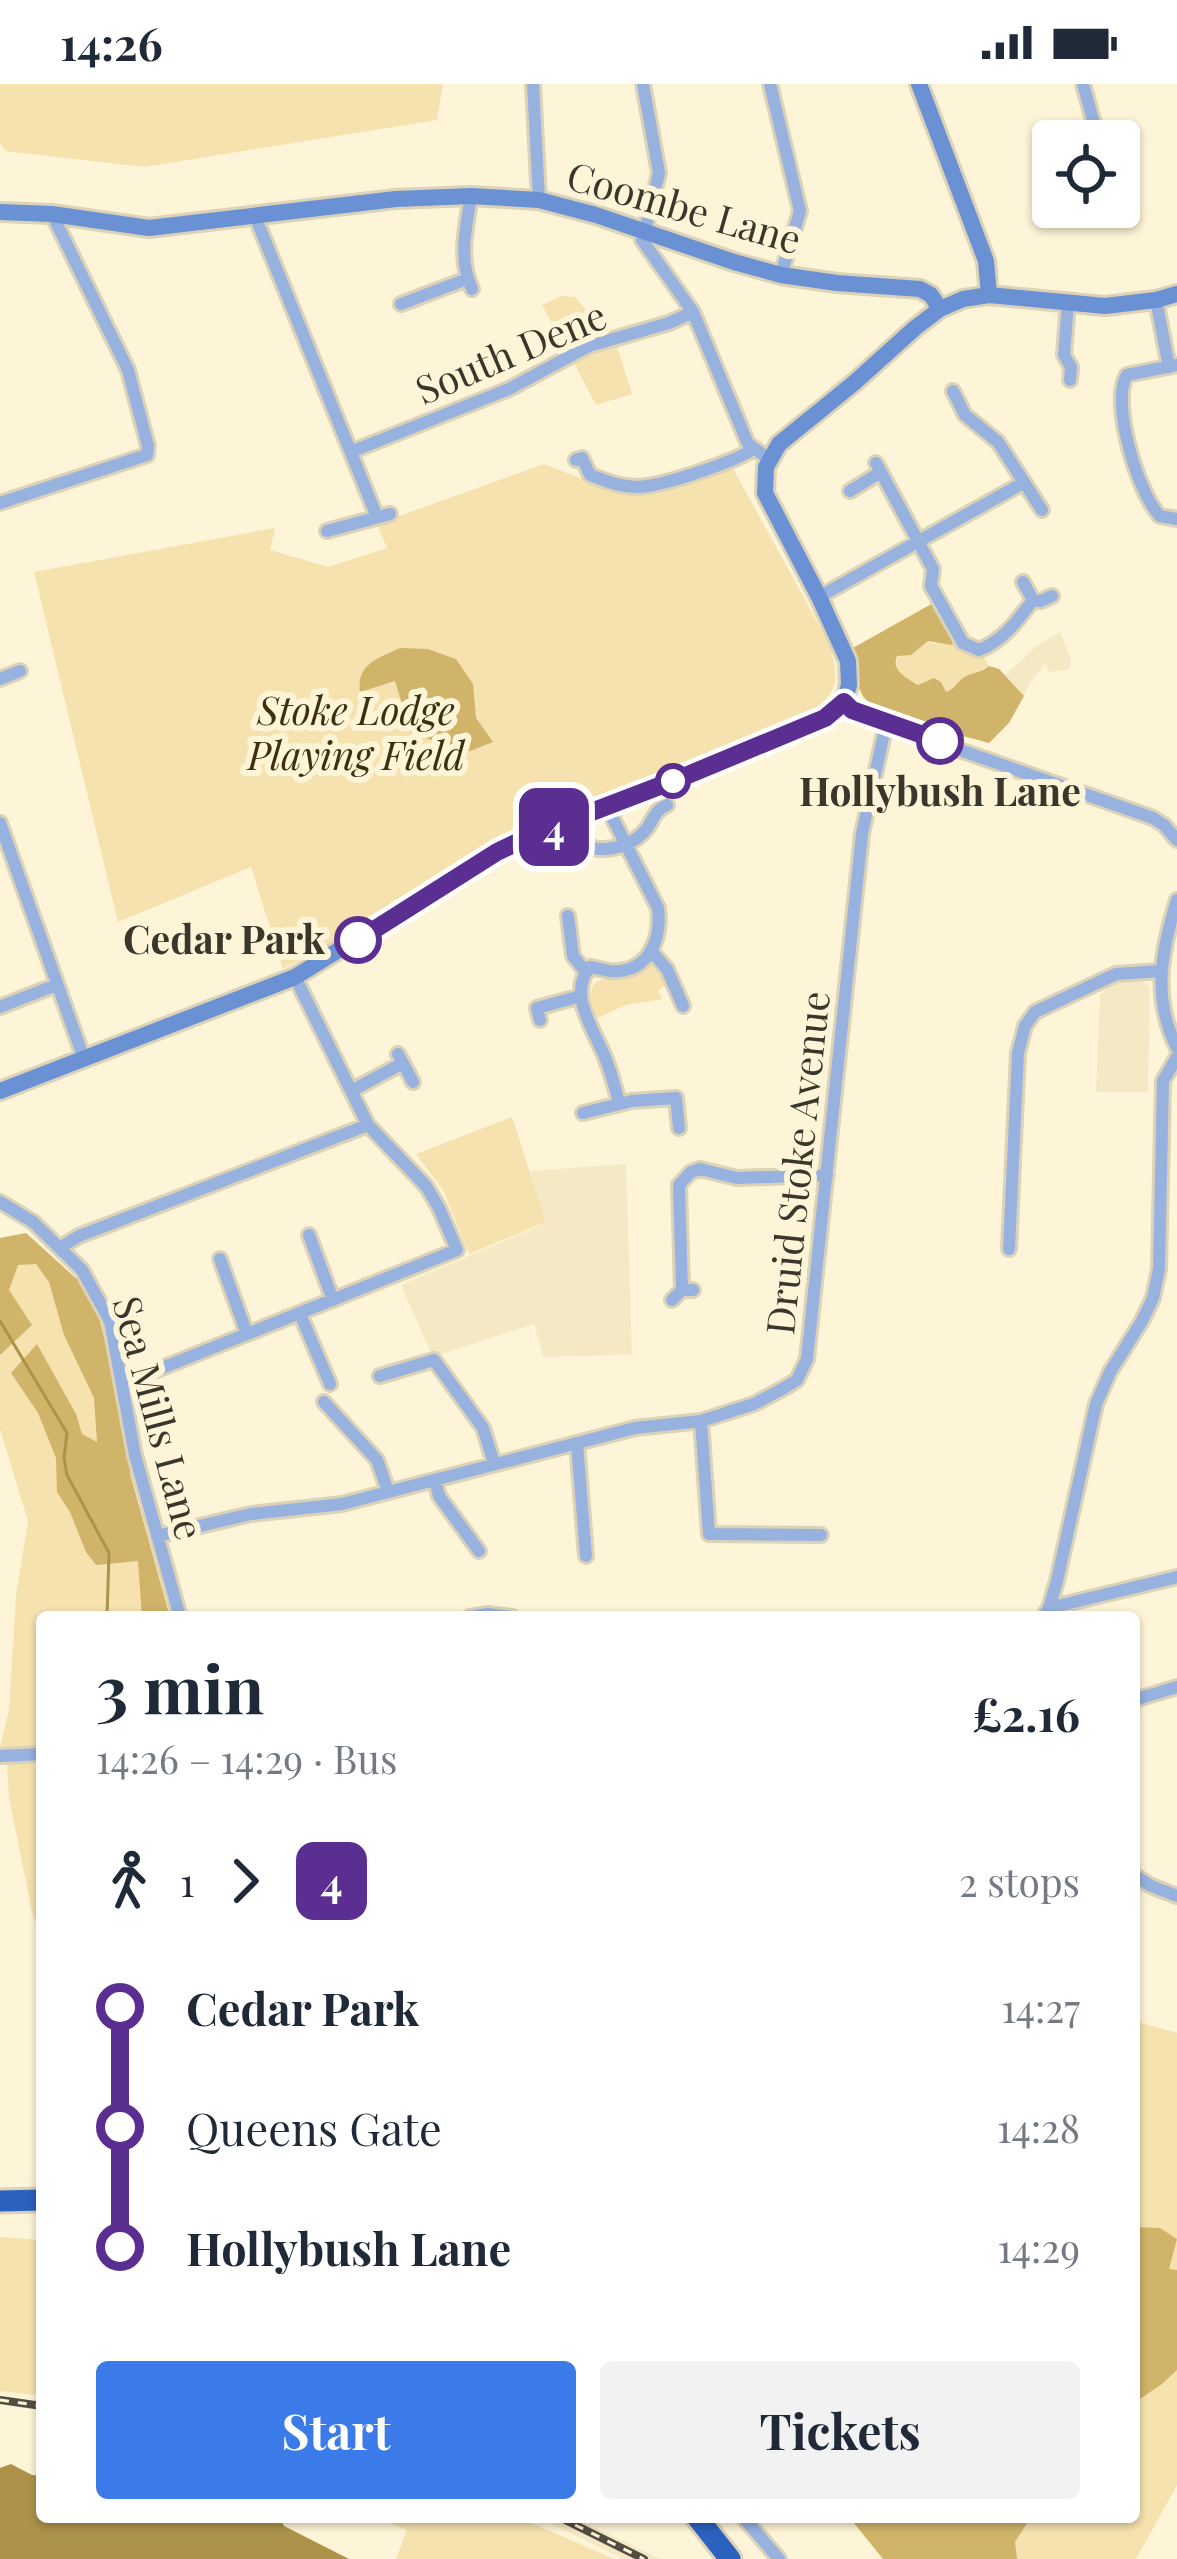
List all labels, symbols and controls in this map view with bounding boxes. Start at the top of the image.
text: 14:26 [60,12,163,72]
map controls [1032,120,1140,228]
button: locate [1032,120,1140,228]
street label: Coombe Lane [562,148,808,264]
street label: South Dene [407,288,614,415]
park label: Stoke Lodge Playing Field [245,683,466,780]
marker: Hollybush Lane [918,719,962,763]
place label: Hollybush Lane [799,764,1081,816]
unlabelled marker [657,765,689,797]
line badge: 4 [515,788,593,866]
text: 4 [543,799,565,855]
place label: Cedar Park [123,912,325,964]
marker: Cedar Park [336,918,380,962]
street label: Druid Stoke Avenue [752,988,840,1337]
street label: Sea Mills Lane [103,1290,217,1545]
text: 3 min [96,1643,264,1731]
text: £2.16 [972,1683,1080,1743]
text: 14:26 – 14:29 · Bus [96,1732,397,1784]
icon: walk [96,1848,162,1914]
icon: forward [212,1848,278,1914]
text: 4 [320,1853,343,1909]
text: 1 [180,1855,194,1907]
text: 2 stops [959,1855,1080,1907]
text: Cedar Park [186,1977,419,2037]
text: 14:27 [1001,1981,1080,2033]
text: Queens Gate [186,2097,442,2157]
text: 14:28 [997,2101,1080,2153]
text: Hollybush Lane [186,2217,511,2277]
text: 14:29 [997,2221,1080,2273]
button: Start [96,2361,576,2499]
button: Tickets [600,2361,1080,2499]

